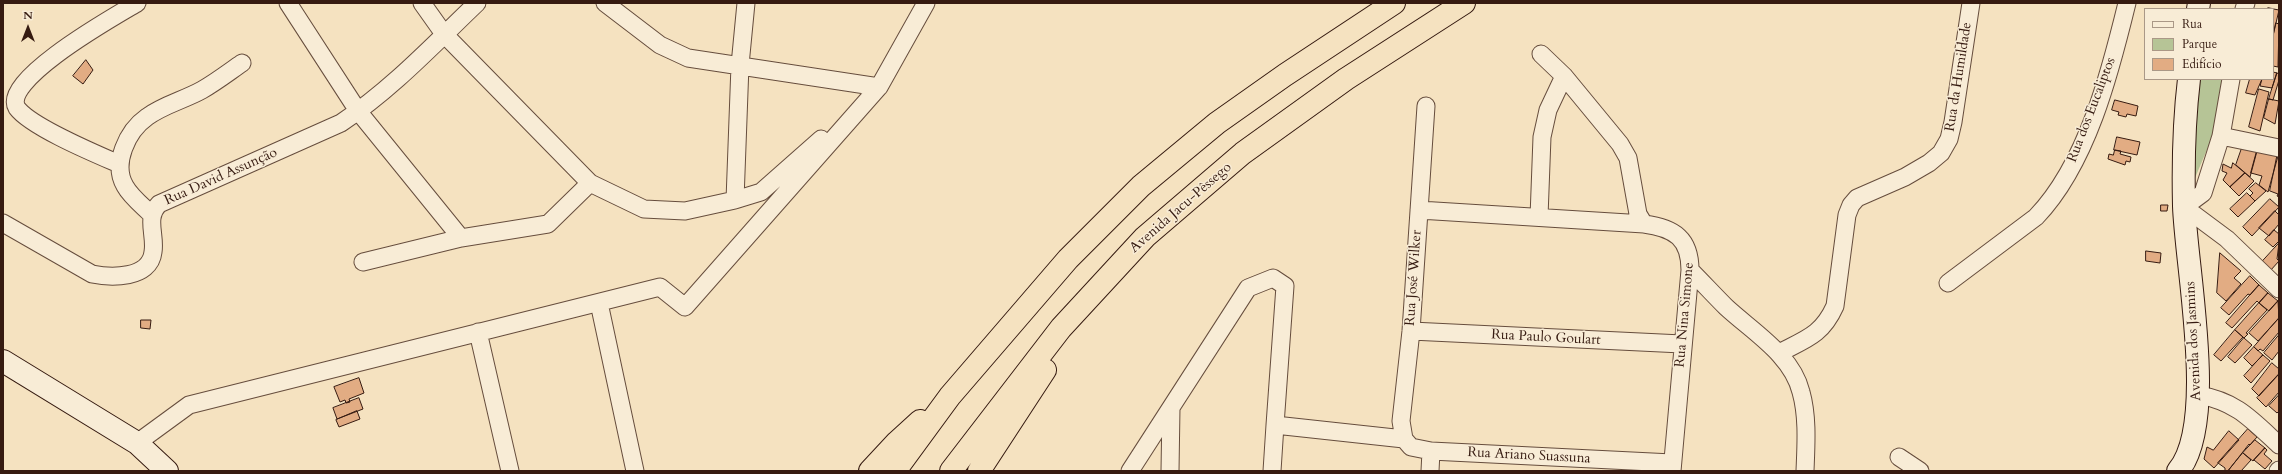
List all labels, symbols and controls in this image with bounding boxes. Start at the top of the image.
north arrow [8,8,48,48]
text: N [23,8,33,23]
legend [2144,8,2274,80]
text: Rua [2182,16,2202,32]
street label: Rua da Humildade [1942,21,1976,133]
text: Parque [2182,36,2217,52]
street label: Rua dos Eucaliptos [2064,55,2120,165]
text: Edifício [2182,56,2222,72]
street label: Rua David Assunção [162,145,280,209]
street label: Avenida Jacu-Pêssego [1127,159,1235,257]
street label: Rua José Wilker [1402,229,1426,327]
street label: Rua Nina Simone [1672,262,1698,368]
street label: Avenida dos Jasmins [2182,281,2206,401]
street label: Rua Paulo Goulart [1491,327,1601,349]
street label: Rua Ariano Suassuna [1467,444,1591,468]

